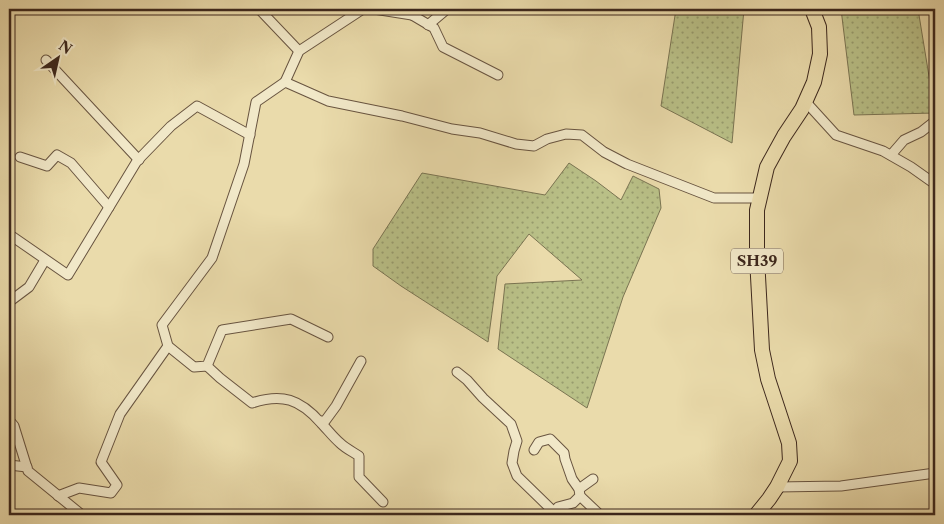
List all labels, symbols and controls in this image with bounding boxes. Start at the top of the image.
north arrow [32,32,82,82]
text: N [55,36,75,58]
road number: SH39 [731,248,783,274]

